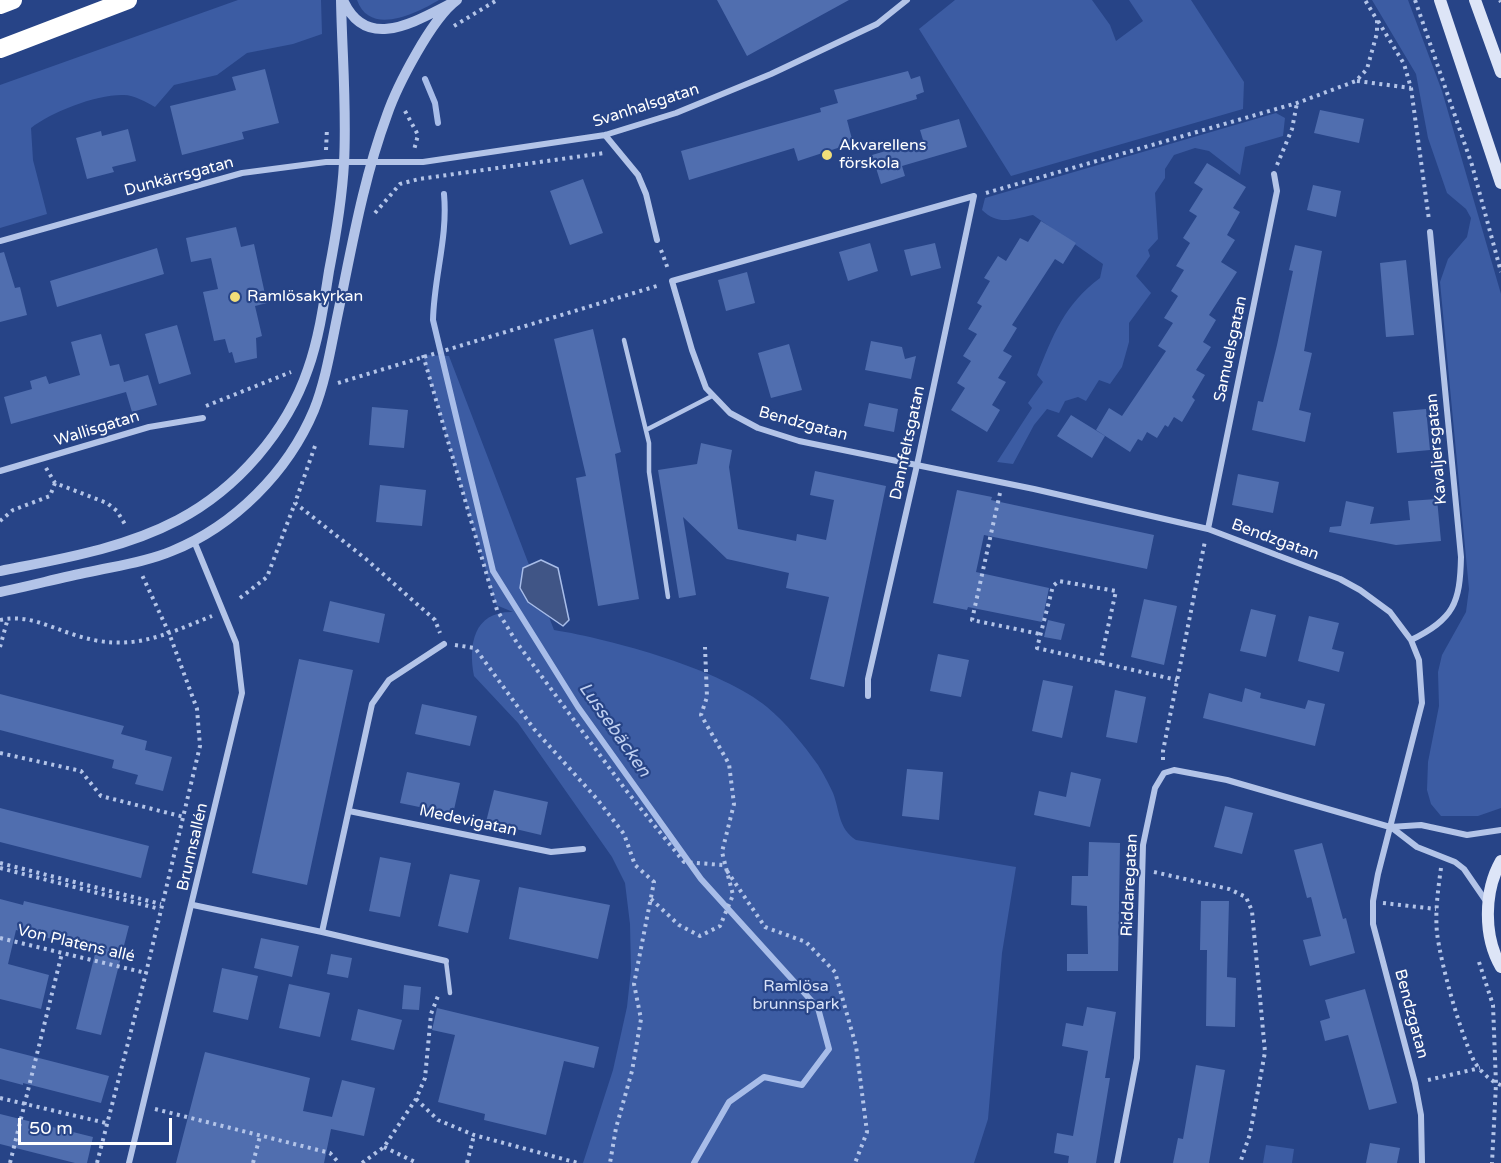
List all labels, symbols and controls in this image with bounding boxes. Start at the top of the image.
street label: Svanhalsgatan [590,80,702,132]
place label: Akvarellens förskola [839,136,926,174]
marker: Akvarellens förskola [820,148,834,162]
street label: Dunkärrsgatan [122,153,236,201]
place label: Ramlösakyrkan [247,287,363,307]
marker: Ramlösakyrkan [228,290,242,304]
street label: Samuelsgatan [1210,294,1252,404]
street label: Dannfeltsgatan [887,384,929,502]
street label: Kavaljersgatan [1423,393,1451,505]
street label: Bendzgatan [756,403,850,445]
street label: Wallisgatan [52,407,142,451]
street label: Bendzgatan [1229,515,1321,565]
water label: Lussebäcken [573,678,655,782]
street label: Brunnsallén [174,801,212,893]
street label: Medevigatan [417,801,519,841]
street label: Riddaregatan [1118,833,1142,937]
street label: Von Platens allé [15,921,137,967]
street label: Bendzgatan [1390,967,1432,1061]
park label: Ramlösa brunnspark [752,977,840,1015]
scale bar [21,1106,176,1144]
text: 50 m [29,1117,73,1139]

